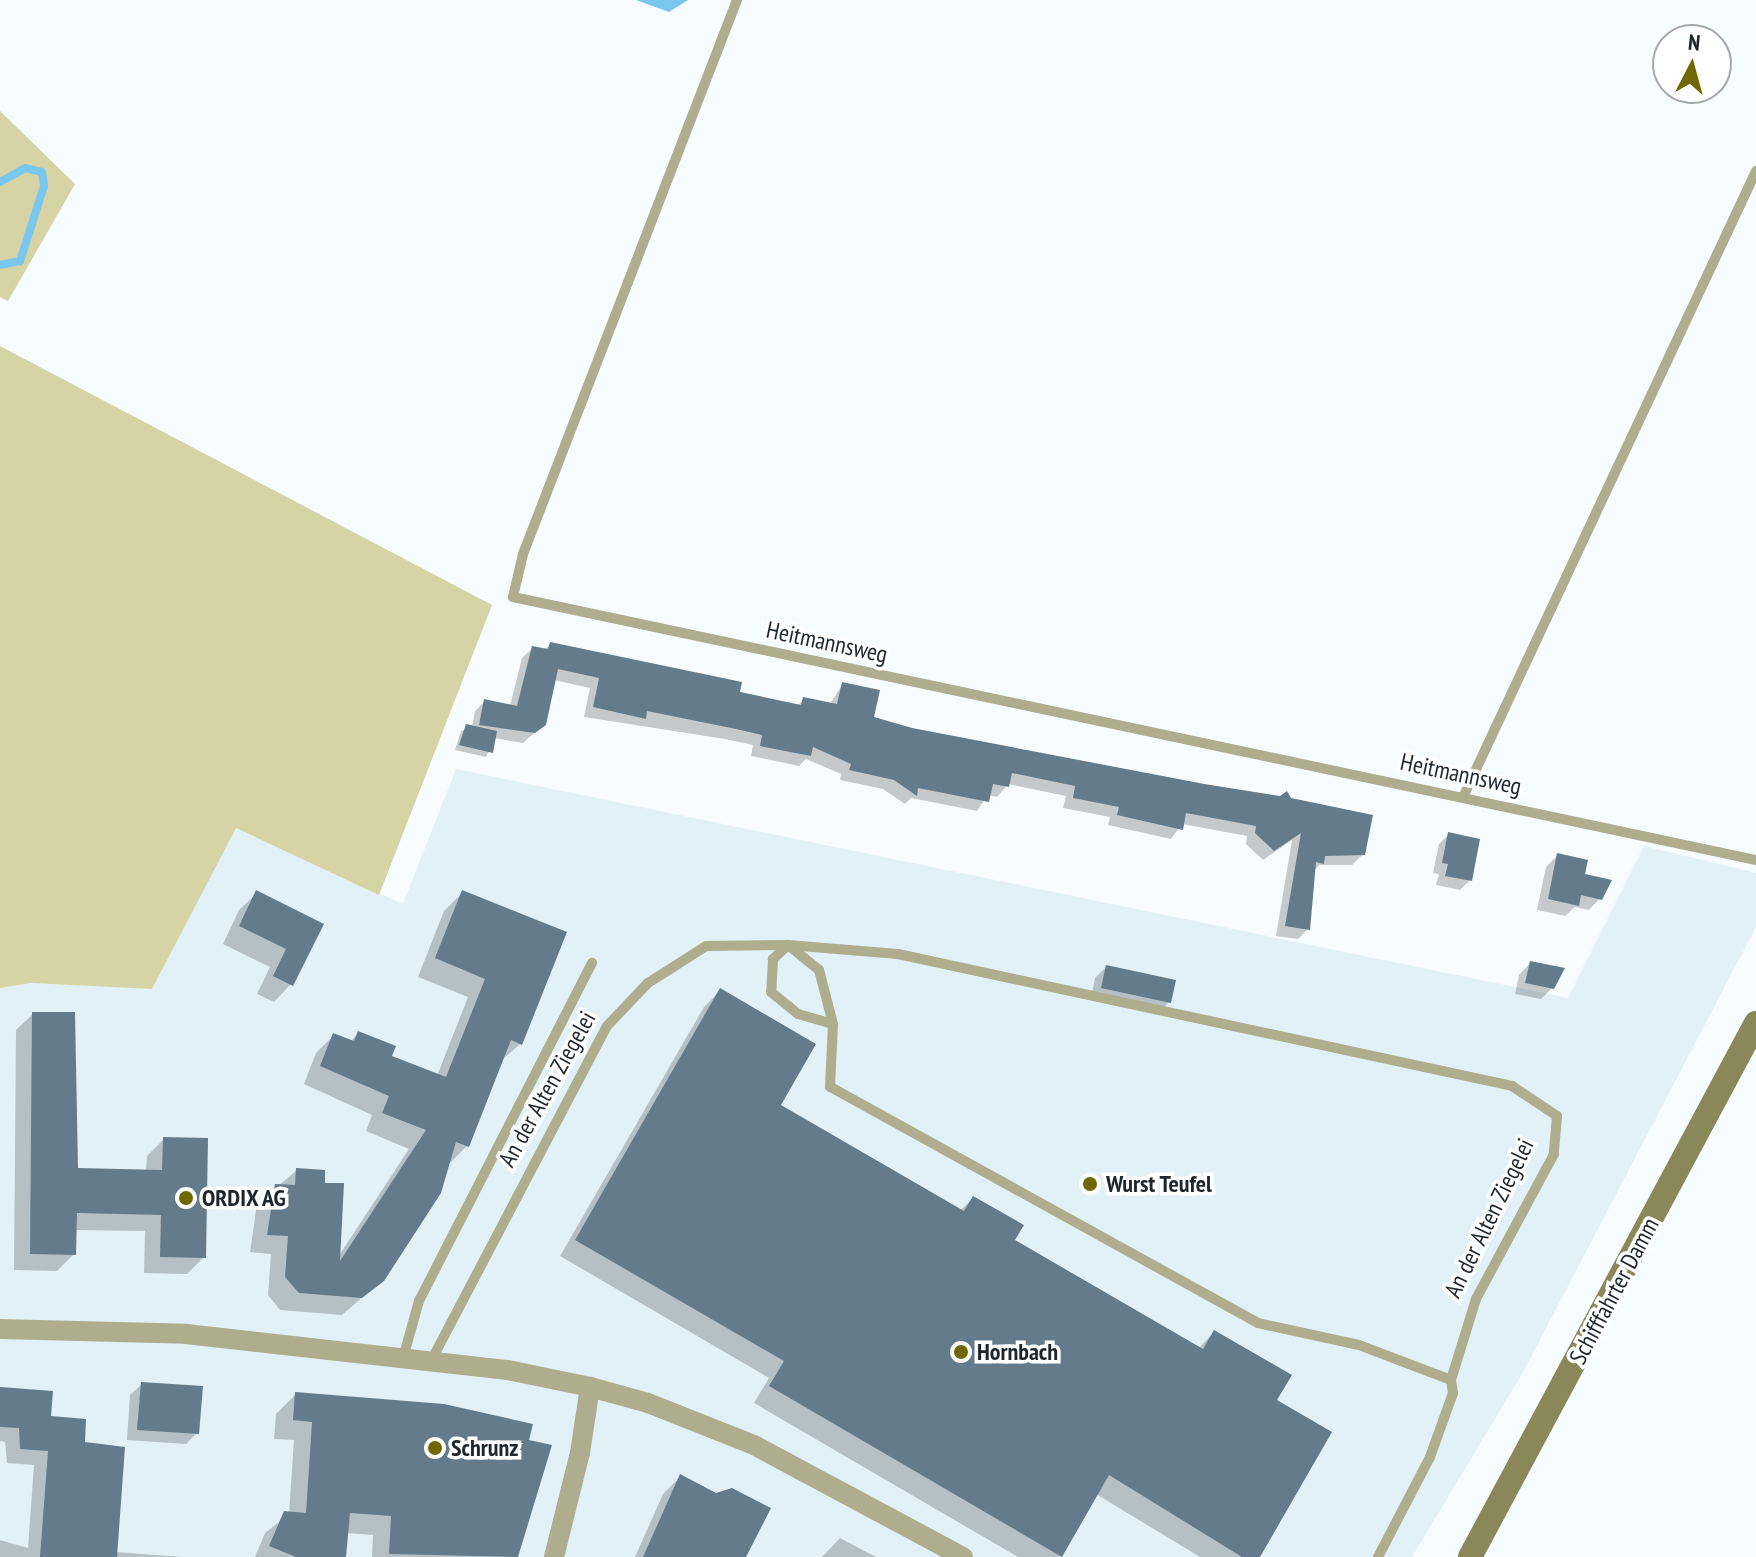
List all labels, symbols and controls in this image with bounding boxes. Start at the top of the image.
north arrow [1652,24,1732,104]
text: N [1687,28,1702,57]
street label: Heitmannsweg [764,615,890,669]
street label: Heitmannsweg [1398,747,1524,801]
street label: An der Alten Ziegelei [492,1006,602,1172]
street label: An der Alten Ziegelei [1438,1133,1540,1303]
place label: Wurst Teufel [1106,1170,1213,1198]
marker: Wurst Teufel [1081,1175,1099,1193]
place label: ORDIX AG [202,1184,287,1212]
marker: ORDIX AG [177,1189,195,1207]
street label: Schifffahrter Damm [1563,1213,1665,1369]
place label: Hornbach [977,1338,1058,1366]
marker: Hornbach [952,1343,970,1361]
place label: Schrunz [451,1434,518,1462]
marker: Schrunz [426,1439,444,1457]

